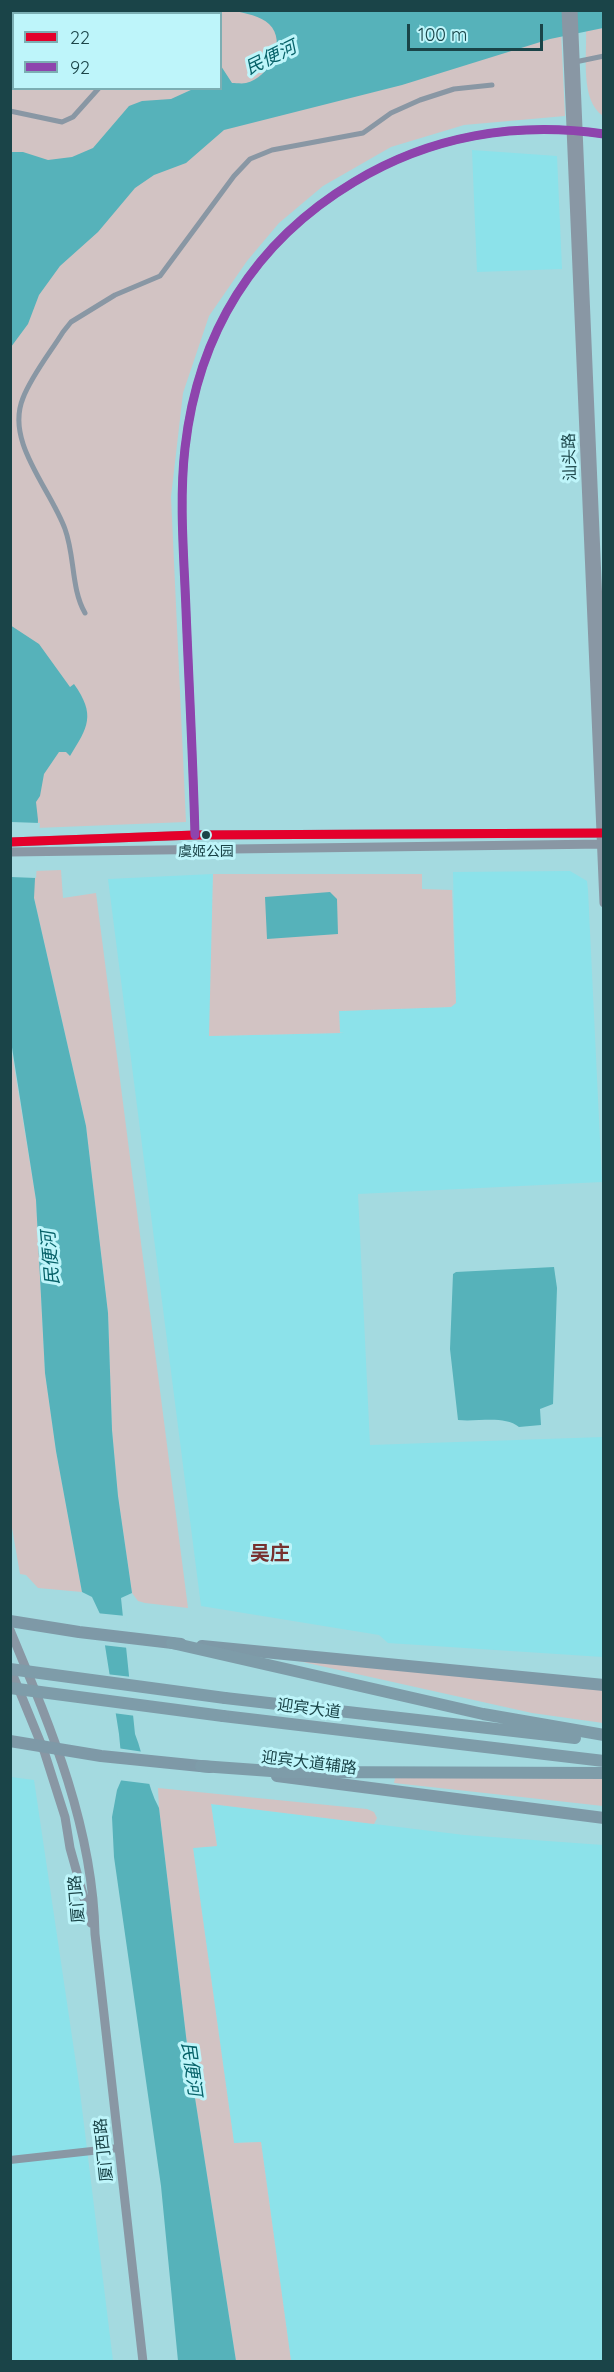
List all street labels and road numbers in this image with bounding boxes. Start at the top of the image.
street label: 汕头路 [560,433,580,481]
street label: 迎宾大道 [276,1696,342,1722]
street label: 迎宾大道辅路 [260,1748,358,1778]
street label: 厦门路 [65,1874,89,1924]
street label: 厦门西路 [91,2117,117,2183]

